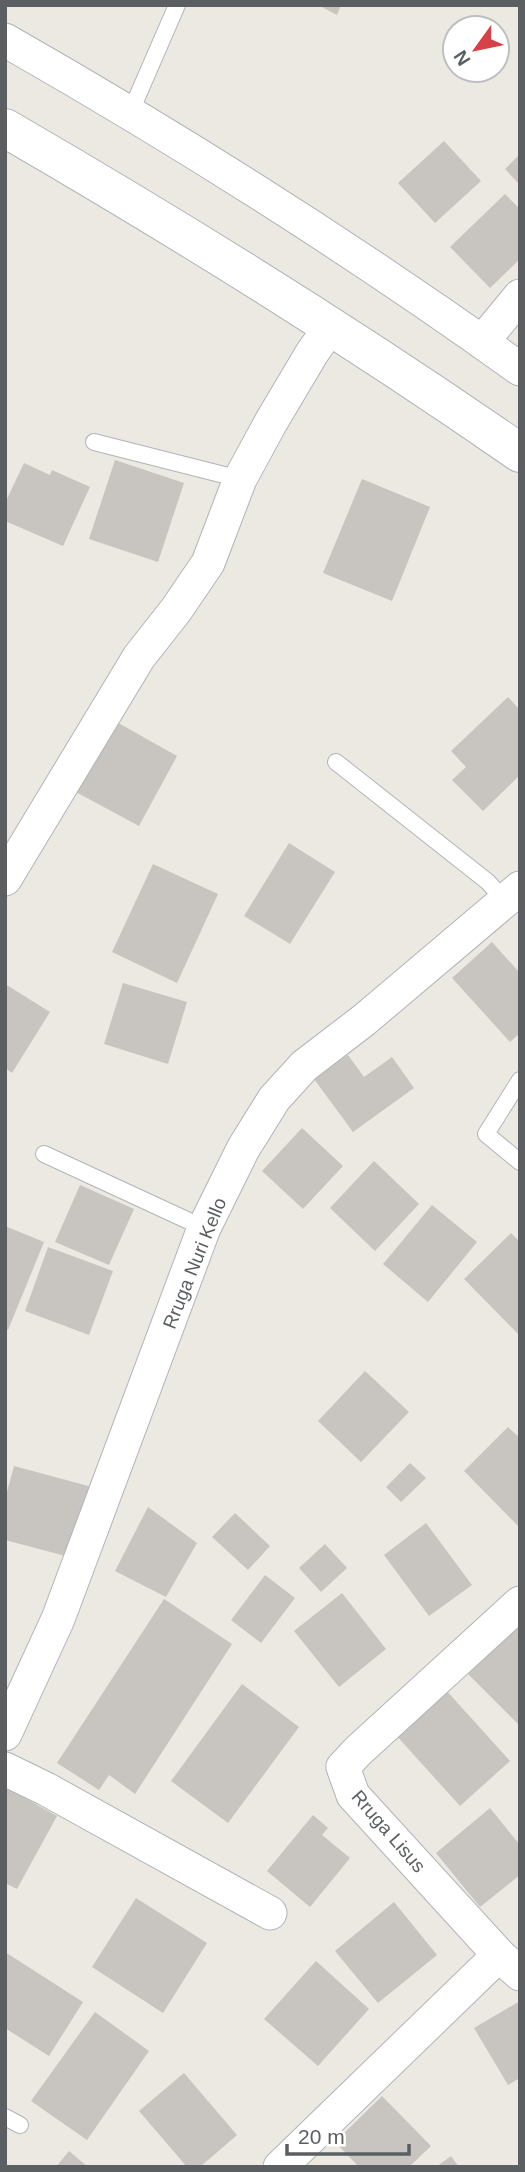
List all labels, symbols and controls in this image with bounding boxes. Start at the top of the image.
north arrow [441,14,511,84]
text: N [450,47,475,69]
street label: Rruga Nuri Kello [159,1195,230,1332]
street label: Rruga Lisus [347,1786,430,1876]
scale bar [287,2112,410,2156]
text: 20 m [298,2125,345,2148]

